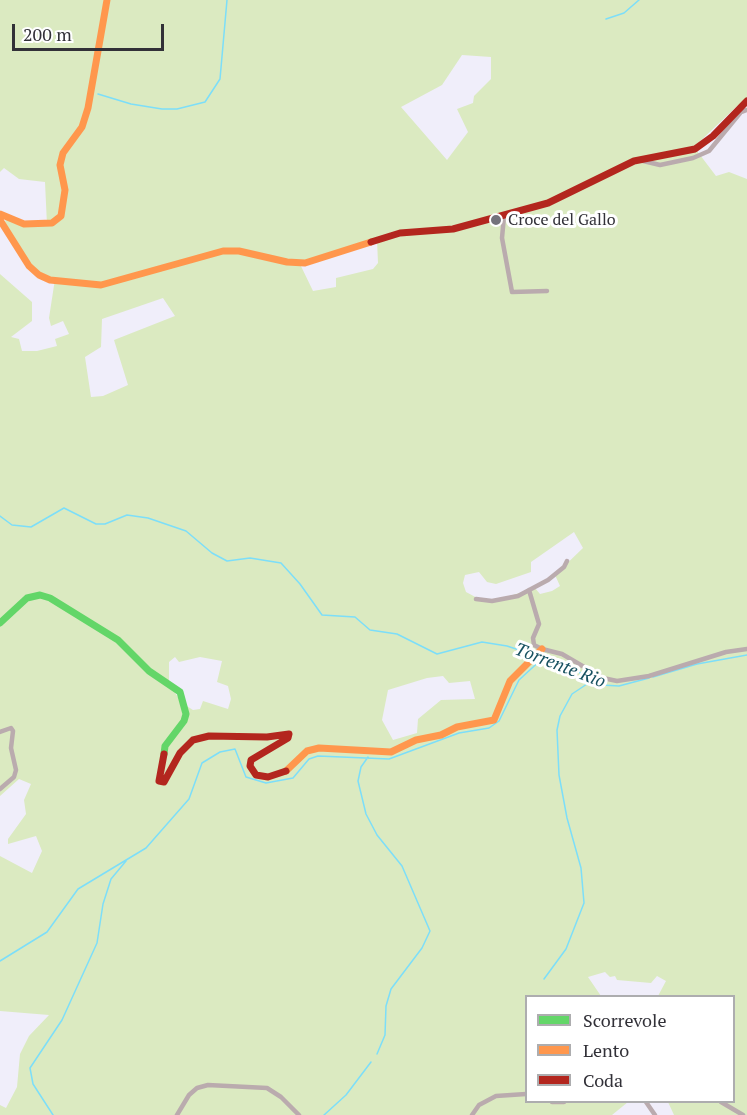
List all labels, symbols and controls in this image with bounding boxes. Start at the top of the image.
scale bar [15,12,166,50]
text: 200 m [23,22,72,46]
place label: Croce del Gallo [508,210,616,230]
marker: Croce del Gallo [489,213,503,227]
water label: Torrente Rio [512,639,608,693]
legend [525,995,735,1103]
text: Scorrevole [583,1008,666,1032]
text: Lento [583,1038,629,1062]
text: Coda [583,1068,623,1092]

